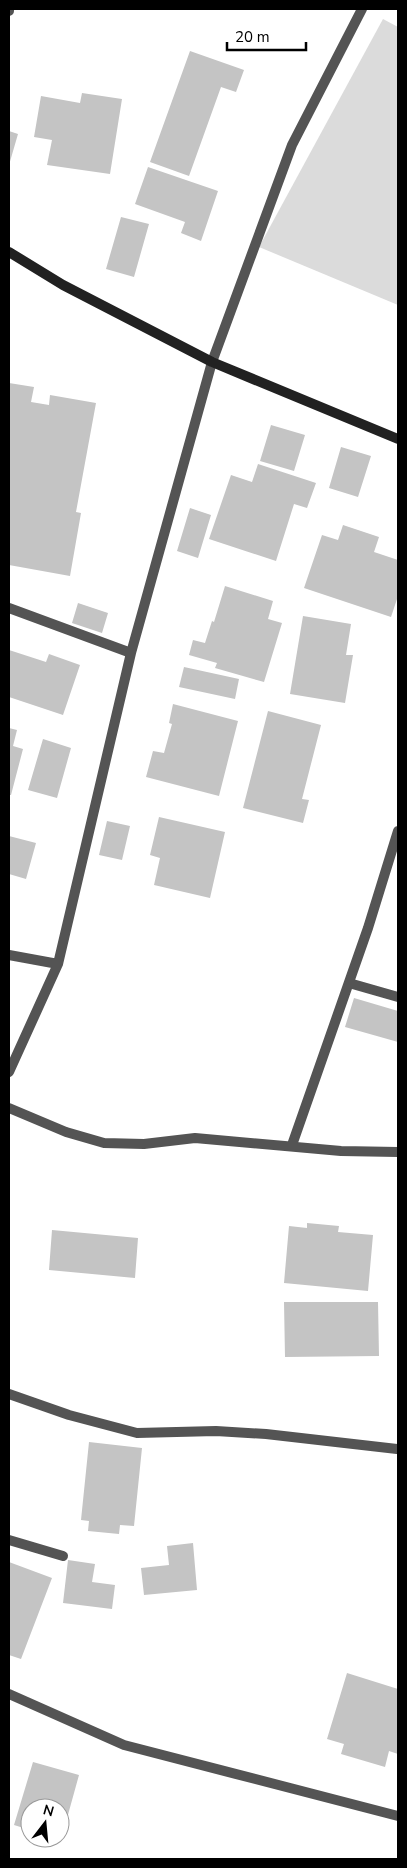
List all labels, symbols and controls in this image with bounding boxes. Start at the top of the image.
scale bar [227,20,306,52]
text: 20 m [235,27,270,47]
north arrow [20,1798,70,1848]
text: N [41,1800,56,1822]

